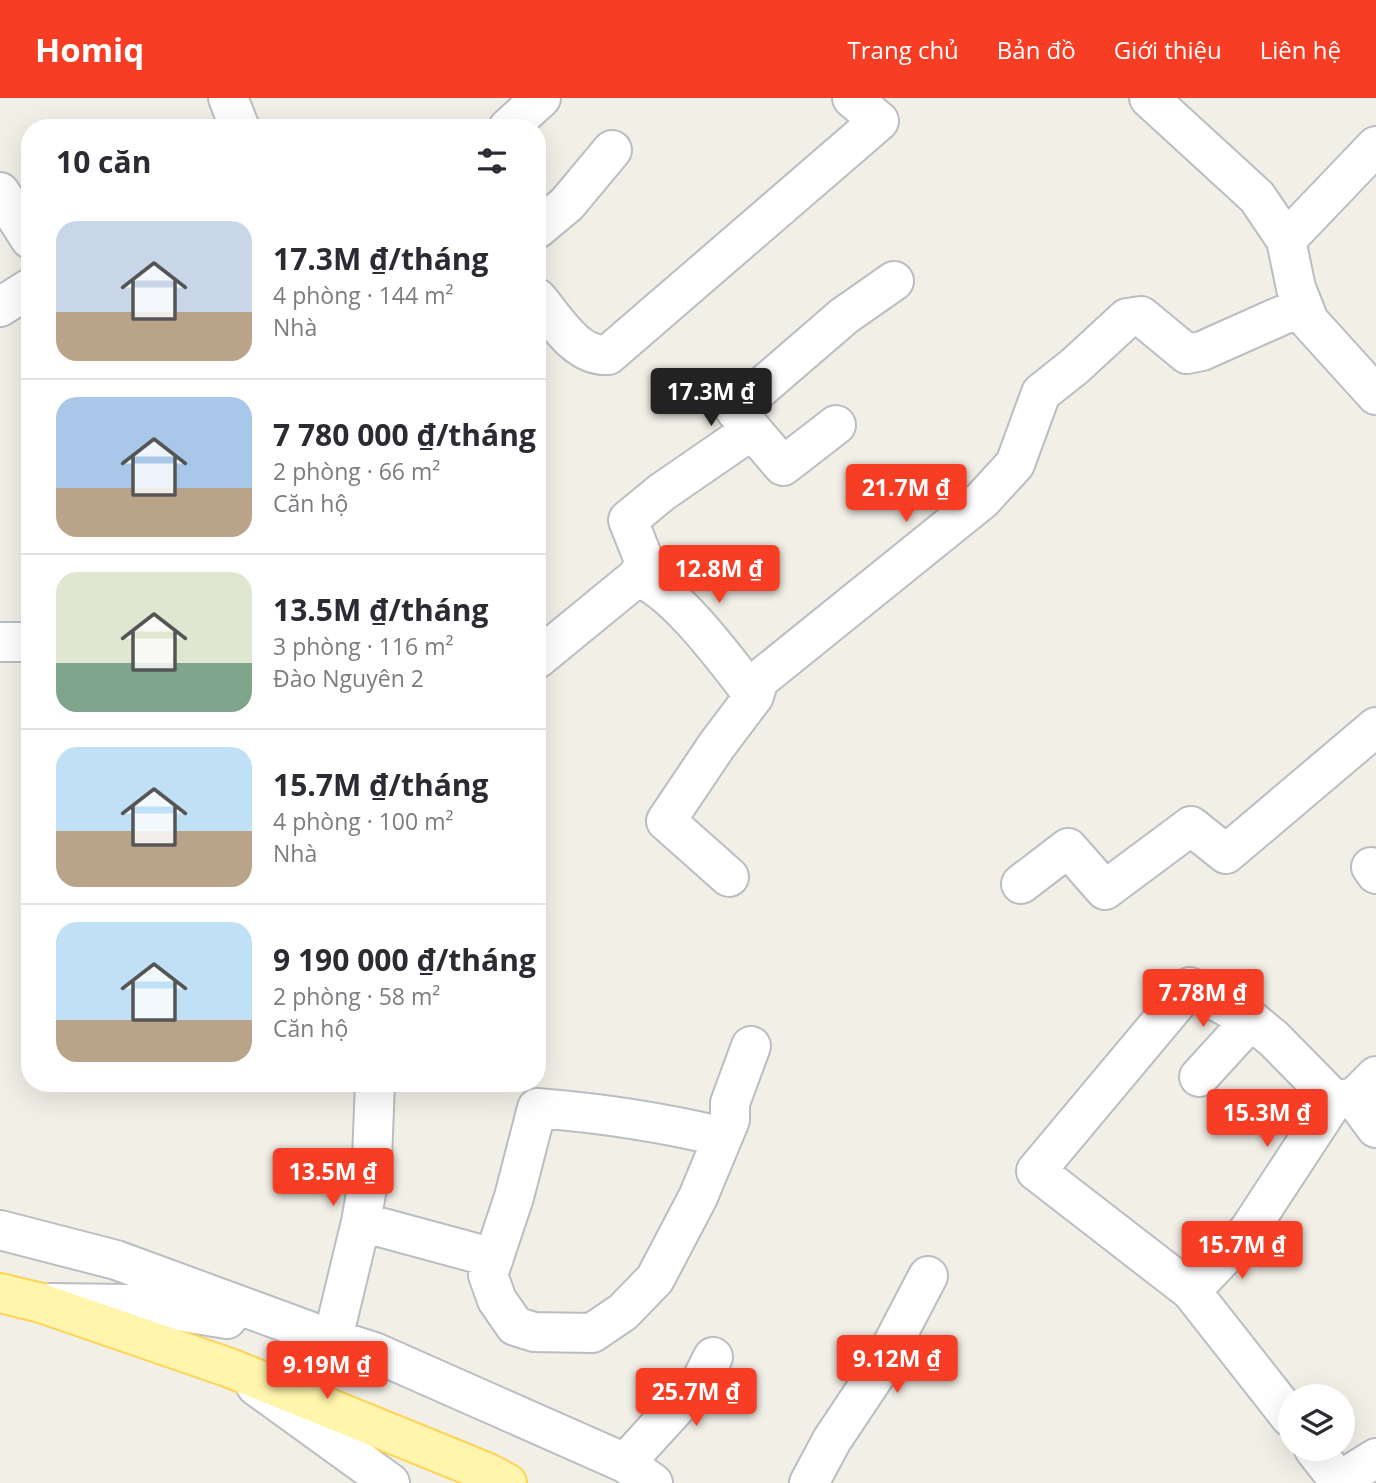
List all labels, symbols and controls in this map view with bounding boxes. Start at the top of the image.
text: Homiq [35,27,144,72]
text: Trang chủ [848,33,959,66]
text: Bản đồ [997,33,1076,66]
text: Giới thiệu [1114,33,1222,66]
text: Liên hệ [1260,33,1341,66]
text: 10 căn [56,141,151,182]
icon: filters [473,142,511,180]
text: 17.3M ₫/tháng [273,238,488,279]
icon: home [112,249,196,333]
text: 4 phòng · 144 m² [273,279,453,311]
text: Nhà [273,311,317,343]
pin: 17.3M ₫ [646,368,776,428]
text: 17.3M ₫ [667,375,755,407]
text: 7 780 000 ₫/tháng [273,414,536,455]
icon: home [112,425,196,509]
text: 2 phòng · 66 m² [273,455,440,487]
pin: 21.7M ₫ [841,464,971,524]
text: 21.7M ₫ [862,471,950,503]
text: Căn hộ [273,487,348,519]
pin: 12.8M ₫ [654,546,784,605]
text: 12.8M ₫ [675,552,763,584]
text: 13.5M ₫/tháng [273,589,488,630]
icon: home [112,600,196,684]
text: 3 phòng · 116 m² [273,630,453,662]
text: Đào Nguyên 2 [273,662,424,694]
text: 15.7M ₫/tháng [273,764,488,805]
icon: home [112,775,196,859]
text: 4 phòng · 100 m² [273,805,453,837]
text: Nhà [273,837,317,869]
text: 9 190 000 ₫/tháng [273,939,536,980]
icon: home [112,950,196,1034]
pin: 7.78M ₫ [1138,970,1268,1029]
text: 7.78M ₫ [1159,976,1247,1008]
text: 2 phòng · 58 m² [273,980,440,1012]
text: Căn hộ [273,1012,348,1044]
pin: 15.3M ₫ [1202,1090,1332,1149]
text: 15.3M ₫ [1223,1096,1311,1128]
pin: 13.5M ₫ [268,1148,398,1208]
text: 13.5M ₫ [289,1155,377,1187]
pin: 15.7M ₫ [1177,1222,1307,1281]
text: 15.7M ₫ [1198,1228,1286,1260]
pin: 9.12M ₫ [832,1336,962,1395]
pin: 9.19M ₫ [262,1342,392,1401]
text: 9.12M ₫ [853,1342,941,1374]
text: 9.19M ₫ [283,1348,371,1380]
pin: 25.7M ₫ [631,1368,761,1428]
text: 25.7M ₫ [652,1375,740,1407]
map controls [1278,1384,1355,1461]
button: layers [1278,1384,1355,1461]

